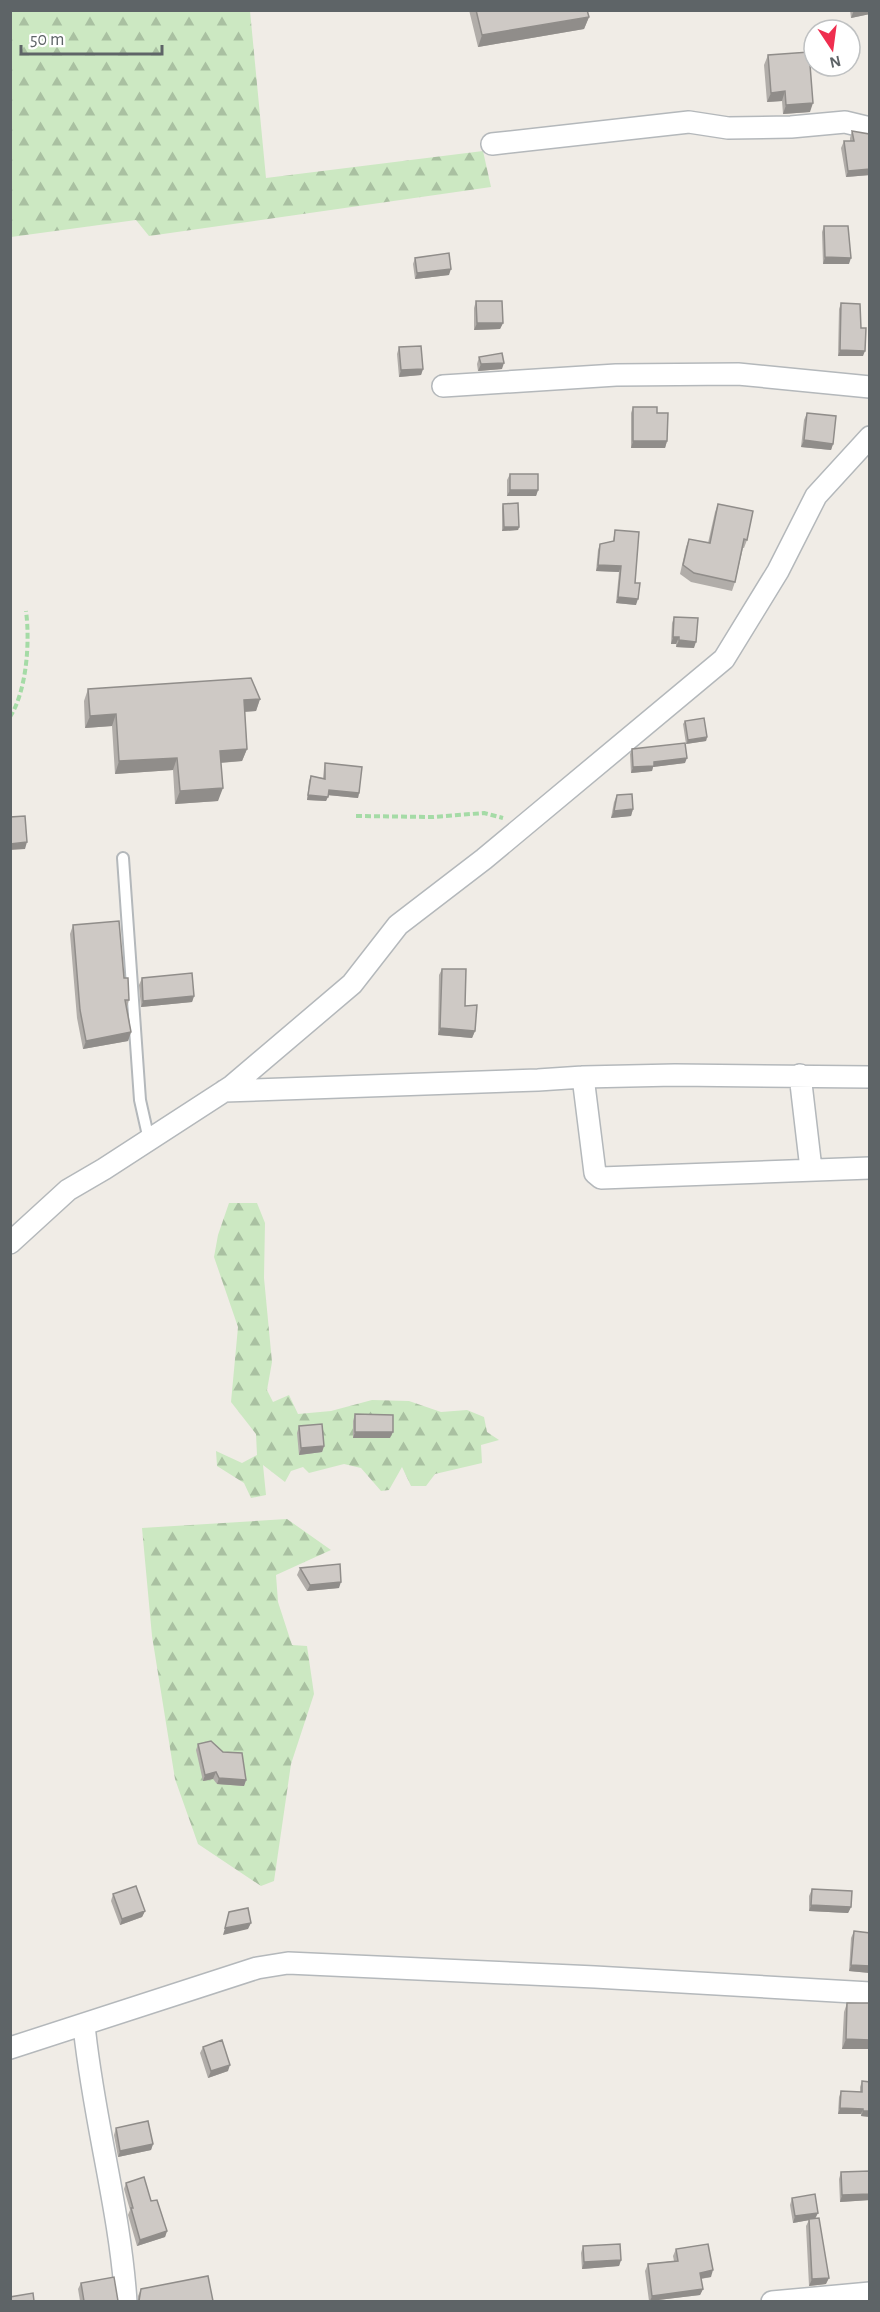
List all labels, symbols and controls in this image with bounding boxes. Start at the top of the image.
scale bar [21,18,162,56]
north arrow [802,18,862,78]
text: 50 m [30,31,64,49]
text: N [828,53,842,71]

